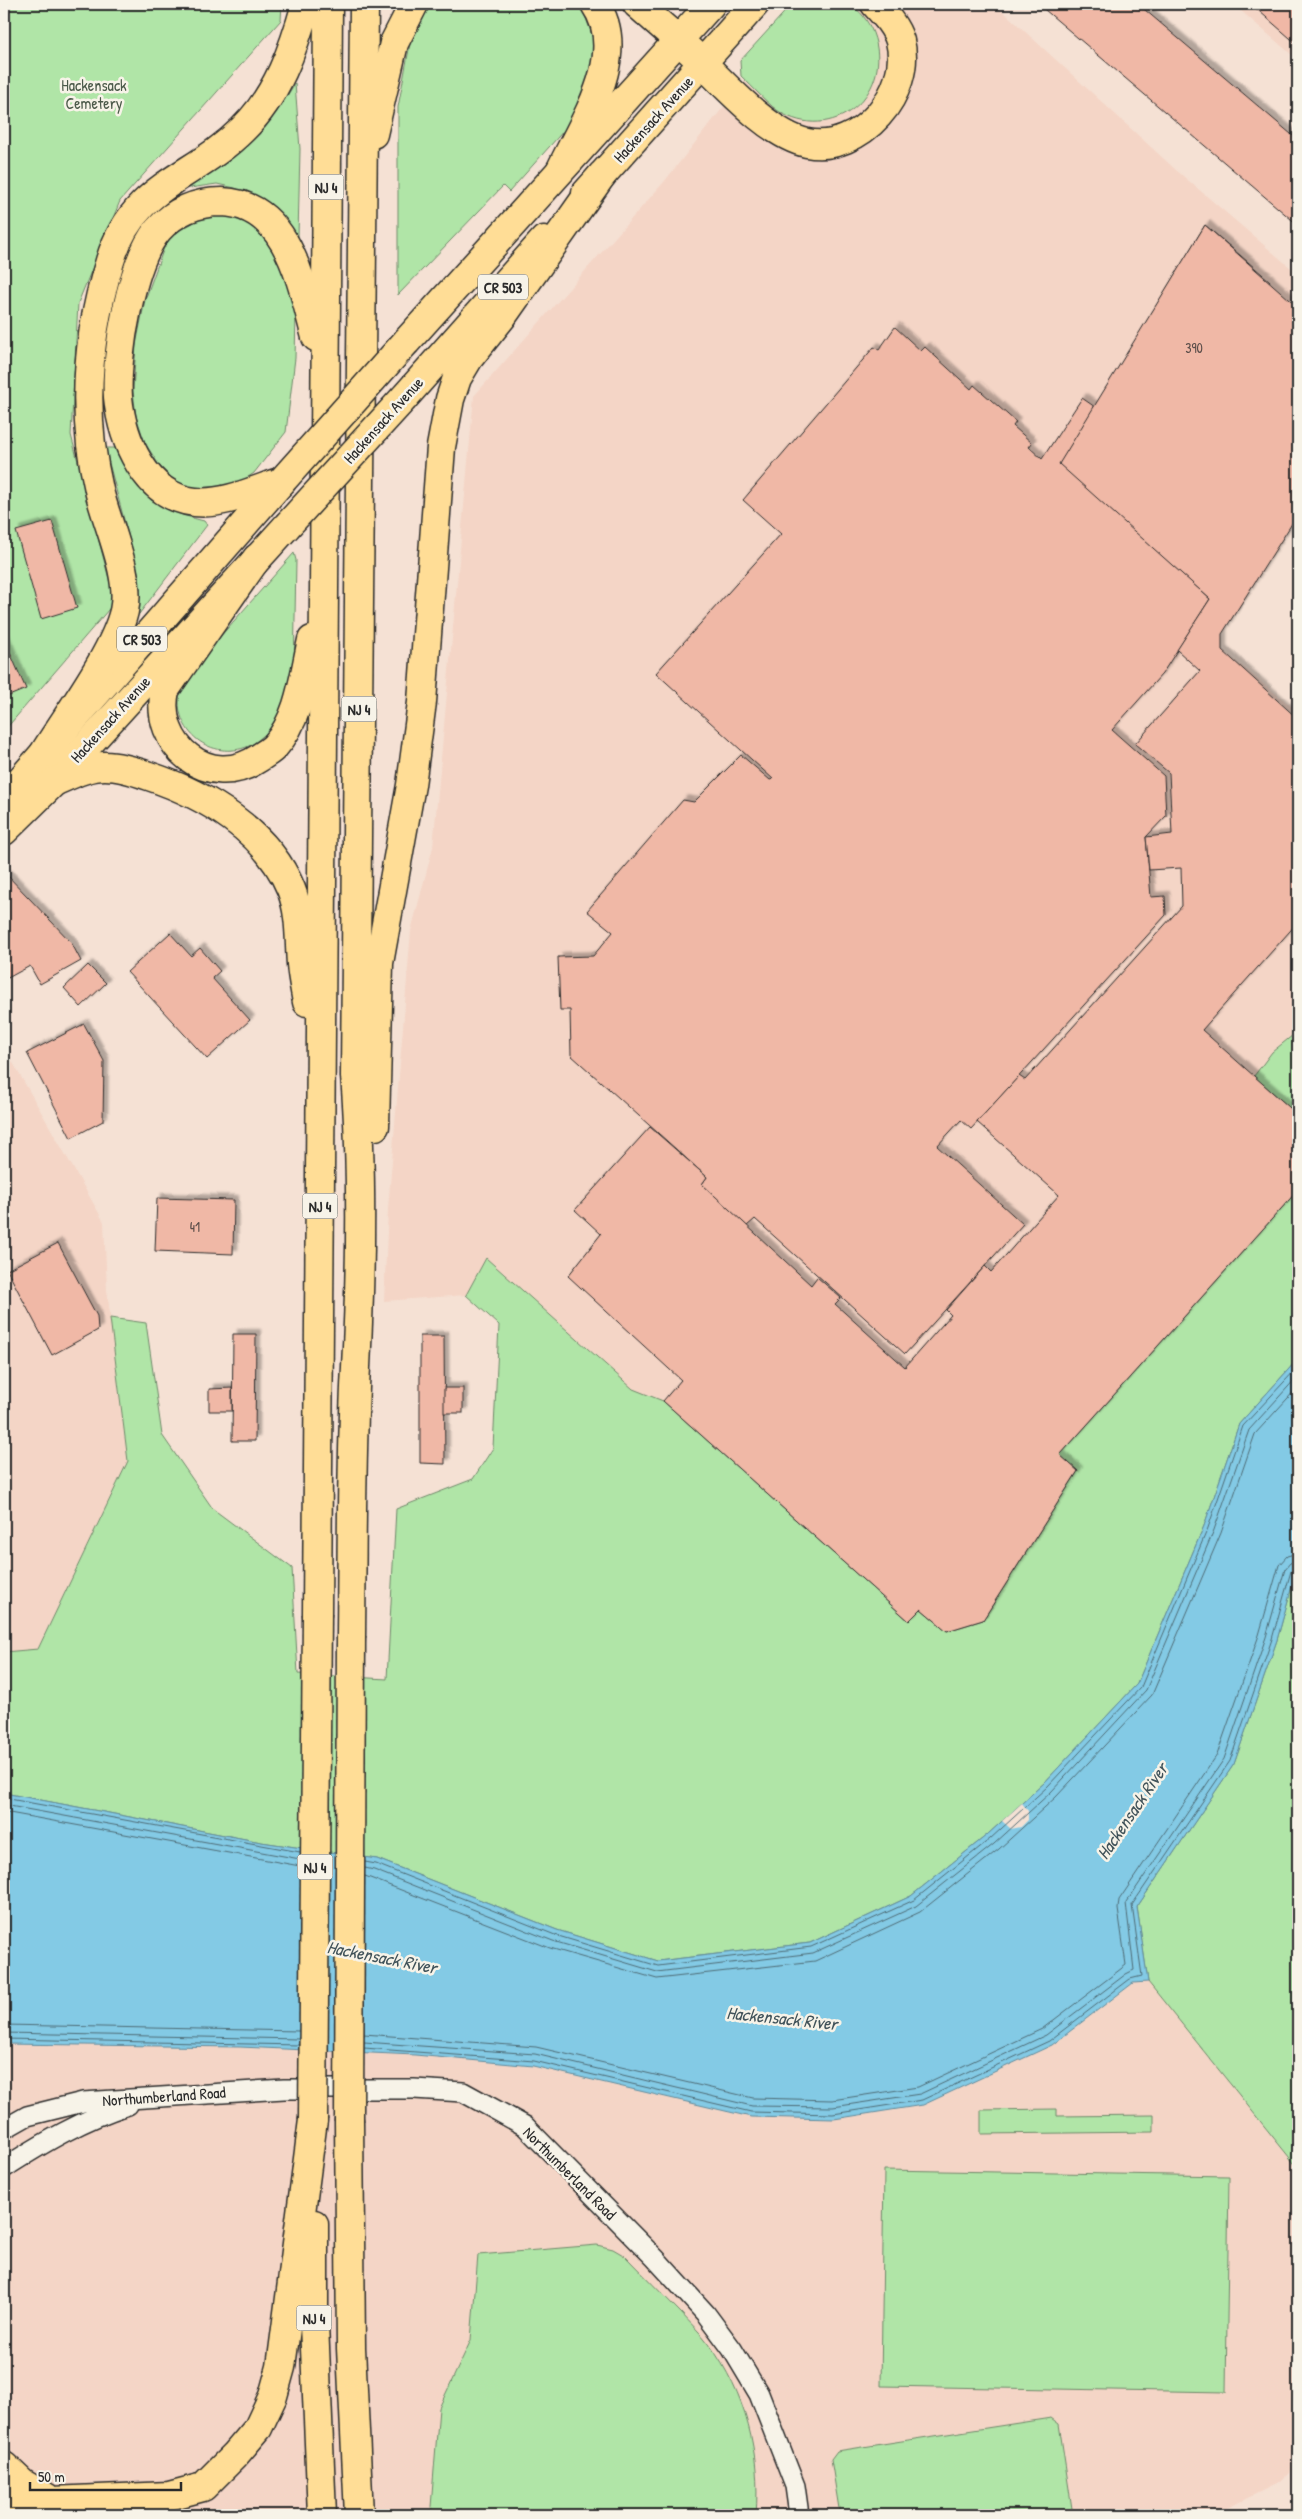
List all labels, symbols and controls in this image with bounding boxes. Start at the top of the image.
street label: Hackensack Avenue [608,70,698,167]
park label: Hackensack Cemetery [61,74,127,114]
road number: NJ 4 [308,174,344,200]
road number: CR 503 [478,274,528,300]
house number: 390 [1185,338,1203,357]
street label: Hackensack Avenue [338,371,428,468]
road number: CR 503 [117,626,167,652]
street label: Hackensack Avenue [65,670,155,767]
road number: NJ 4 [342,696,376,722]
road number: NJ 4 [302,1194,338,1218]
house number: 41 [190,1217,200,1236]
water label: Hackensack River [1091,1756,1175,1864]
road number: NJ 4 [298,1854,332,1880]
water label: Hackensack River [325,1934,441,1980]
water label: Hackensack River [725,2000,841,2036]
street label: Northumberland Road [102,2081,226,2111]
street label: Northumberland Road [519,2122,621,2224]
road number: NJ 4 [296,2306,332,2330]
scale bar [30,2459,181,2491]
text: 50 m [38,2466,65,2487]

